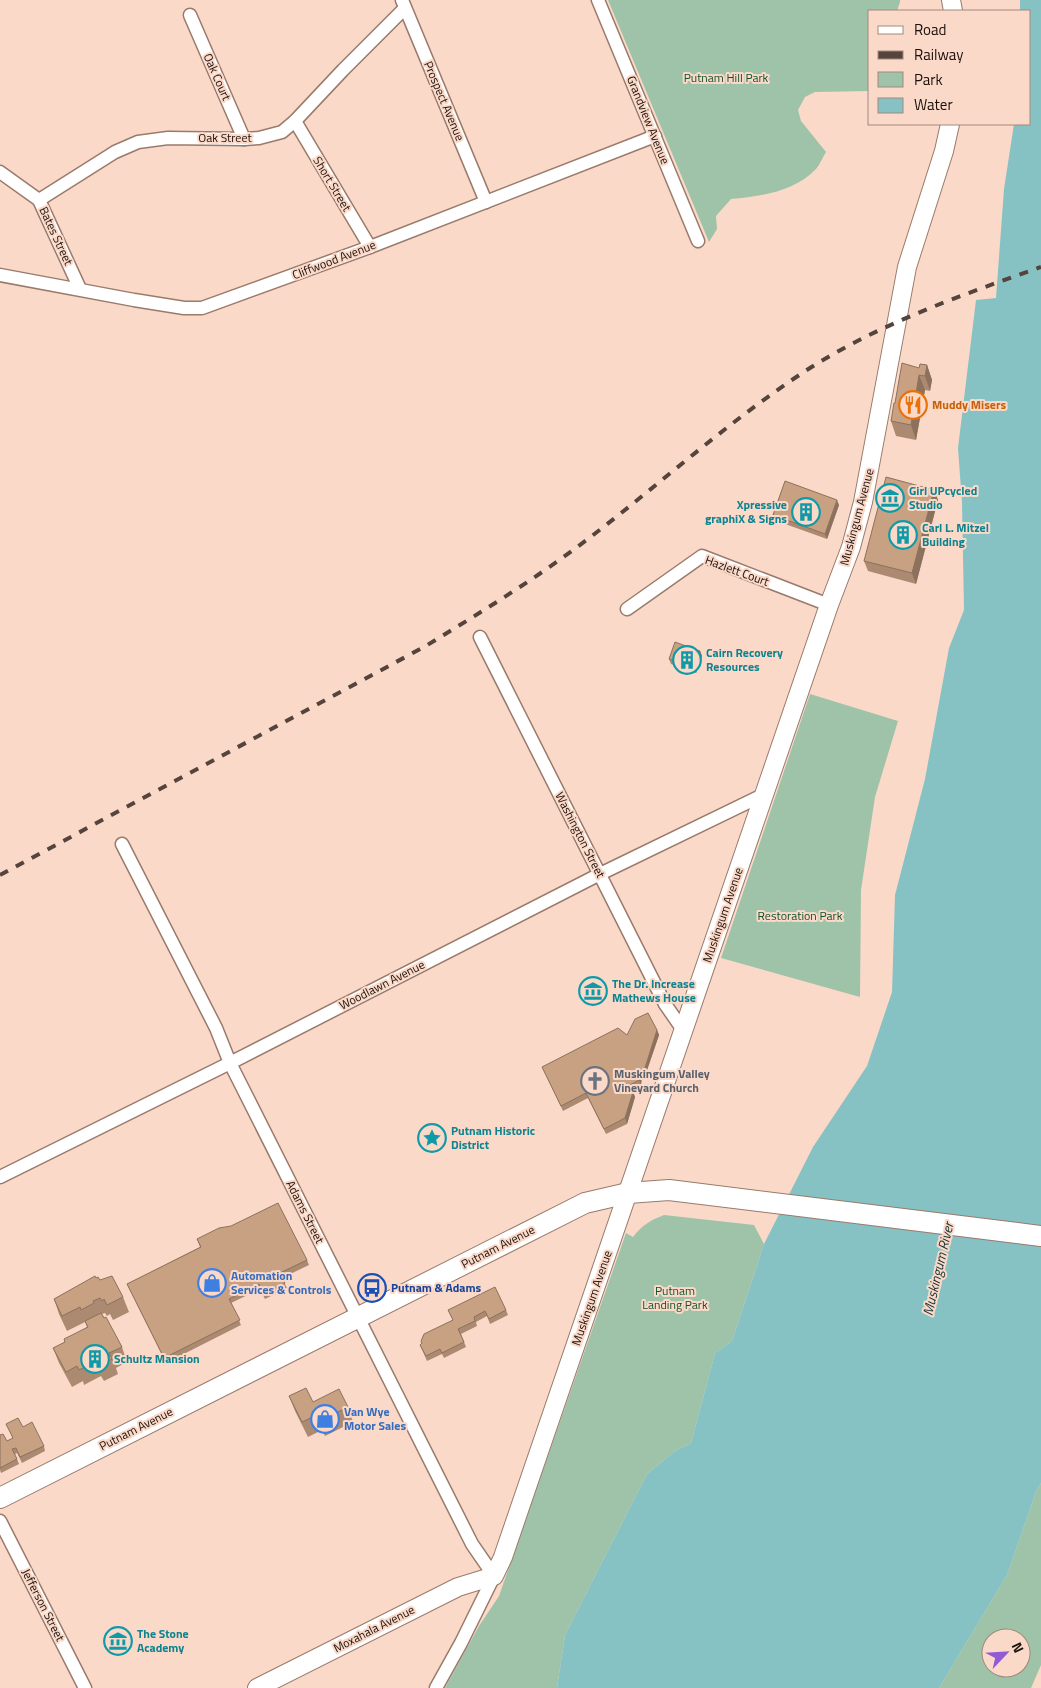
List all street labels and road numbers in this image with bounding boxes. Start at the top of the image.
street label: Oak Court [199,50,237,104]
street label: Prospect Avenue [419,58,470,144]
street label: Grandview Avenue [622,73,675,167]
street label: Oak Street [198,128,252,147]
street label: Short Street [309,153,357,216]
street label: Bates Street [35,203,79,269]
street label: Cliffwood Avenue [289,235,378,284]
street label: Muskingum Avenue [834,466,879,567]
street label: Hazlett Court [702,550,773,591]
street label: Washington Street [551,788,611,882]
street label: Muskingum Avenue [697,865,748,965]
street label: Woodlawn Avenue [336,955,428,1014]
street label: Adams Street [281,1177,330,1247]
street label: Putnam Avenue [458,1220,538,1273]
street label: Muskingum Avenue [566,1248,617,1348]
street label: Putnam Avenue [96,1402,176,1455]
street label: Jefferson Street [17,1565,70,1645]
street label: Moxahala Avenue [330,1600,418,1657]

